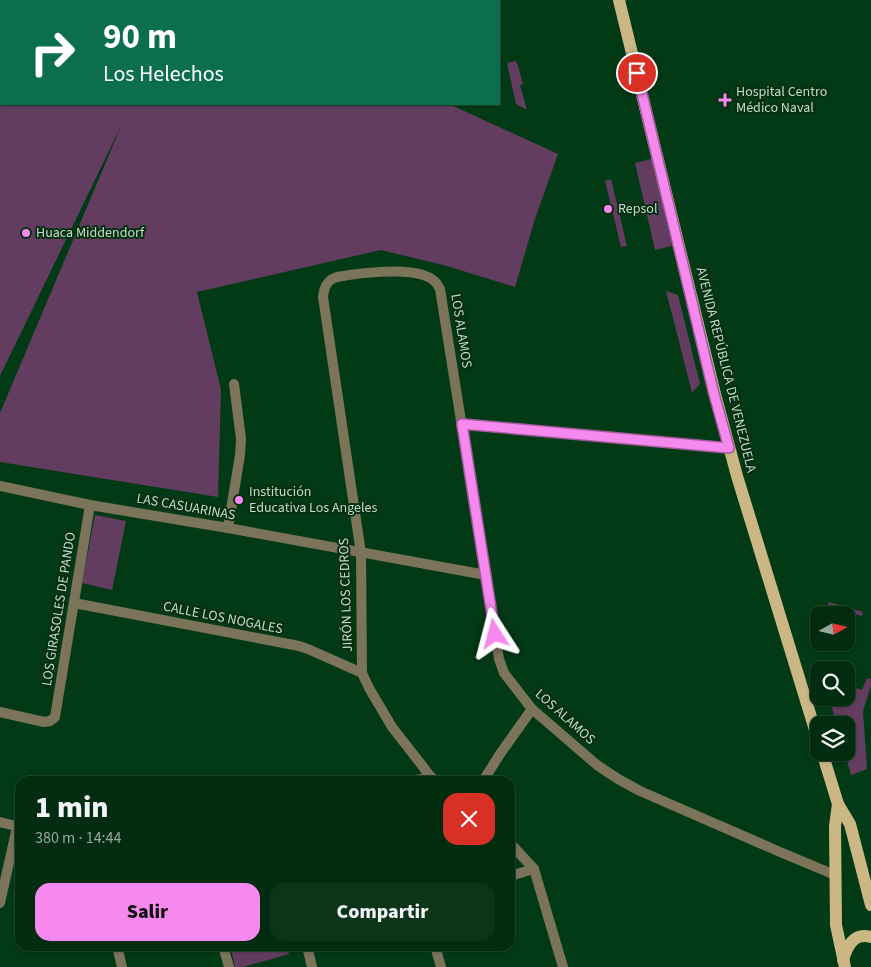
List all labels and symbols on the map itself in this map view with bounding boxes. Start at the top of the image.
pin [616,52,658,94]
place label: Hospital Centro Médico Naval [736,82,827,118]
marker: Hospital Centro Médico Naval [718,93,732,107]
place label: Repsol [618,199,658,219]
marker: Repsol [602,203,614,215]
place label: Huaca Middendorf [36,223,145,243]
marker: Huaca Middendorf [20,227,32,239]
street label: AVENIDA REPÚBLICA DE VENEZUELA [691,265,761,475]
street label: LOS ALAMOS [445,292,477,370]
place label: Institución Educativa Los Angeles [249,482,377,518]
street label: LAS CASUARINAS [135,488,237,526]
marker: Institución Educativa Los Angeles [233,494,245,506]
street label: LOS GIRASOLES DE PANDO [37,531,81,687]
street label: JIRÓN LOS CEDROS [334,538,358,652]
street label: CALLE LOS NOGALES [161,597,285,639]
north arrow [810,606,855,651]
position arrow [468,607,520,659]
street label: LOS ALAMOS [530,684,600,750]

